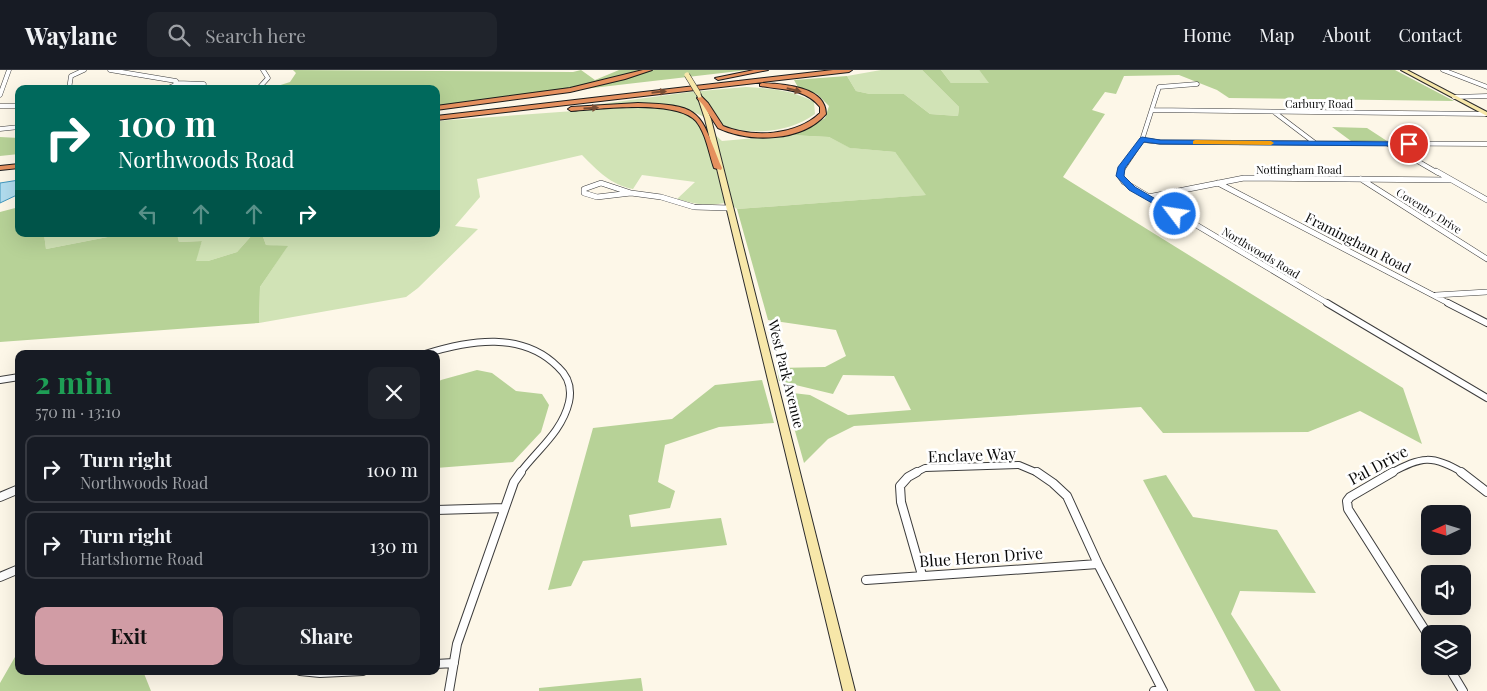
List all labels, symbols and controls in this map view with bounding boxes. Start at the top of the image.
search box [147,12,497,57]
text: Waylane [25,19,117,51]
icon: search [165,21,193,49]
text: Search here [205,22,306,48]
text: Home [1183,23,1231,47]
text: Map [1259,23,1294,47]
text: About [1322,23,1371,47]
text: Contact [1399,23,1462,47]
one-way arrow [786,86,801,94]
one-way arrow [652,88,668,96]
street label: Carbury Road [1285,96,1354,111]
text: 100 m [118,99,216,146]
one-way arrow [583,103,599,111]
icon: right [35,105,100,170]
pin [1388,123,1430,165]
icon: arrive [1395,130,1423,158]
text: Northwoods Road [118,144,295,174]
street label: Nottingham Road [1256,162,1343,177]
street label: Coventry Drive [1394,184,1465,237]
position arrow [1148,187,1200,239]
icon: left [134,200,162,228]
icon: ahead [187,200,215,228]
icon: ahead [240,200,268,228]
icon: right [293,200,321,228]
street label: Framingham Road [1302,208,1414,277]
street label: Northwoods Road [1220,223,1303,282]
street label: West Park Avenue [764,317,809,430]
text: 2 min [35,362,112,402]
button: close [368,367,420,419]
text: 570 m · 13:10 [35,401,121,422]
street label: Pal Drive [1344,440,1411,489]
street label: Enclave Way [927,442,1017,467]
text: Turn right [80,446,172,472]
icon: right [37,455,65,483]
text: 100 m [367,456,418,482]
text: Northwoods Road [80,472,208,493]
north arrow [1421,505,1471,555]
map controls [1421,505,1471,675]
text: Turn right [80,522,172,548]
icon: right [37,531,65,559]
text: 130 m [370,532,418,558]
street label: Blue Heron Drive [918,542,1044,571]
text: Hartshorne Road [80,548,203,569]
button: sound [1421,565,1471,615]
button: Exit [35,607,223,665]
button: Share [233,607,420,665]
button: layers [1421,625,1471,675]

